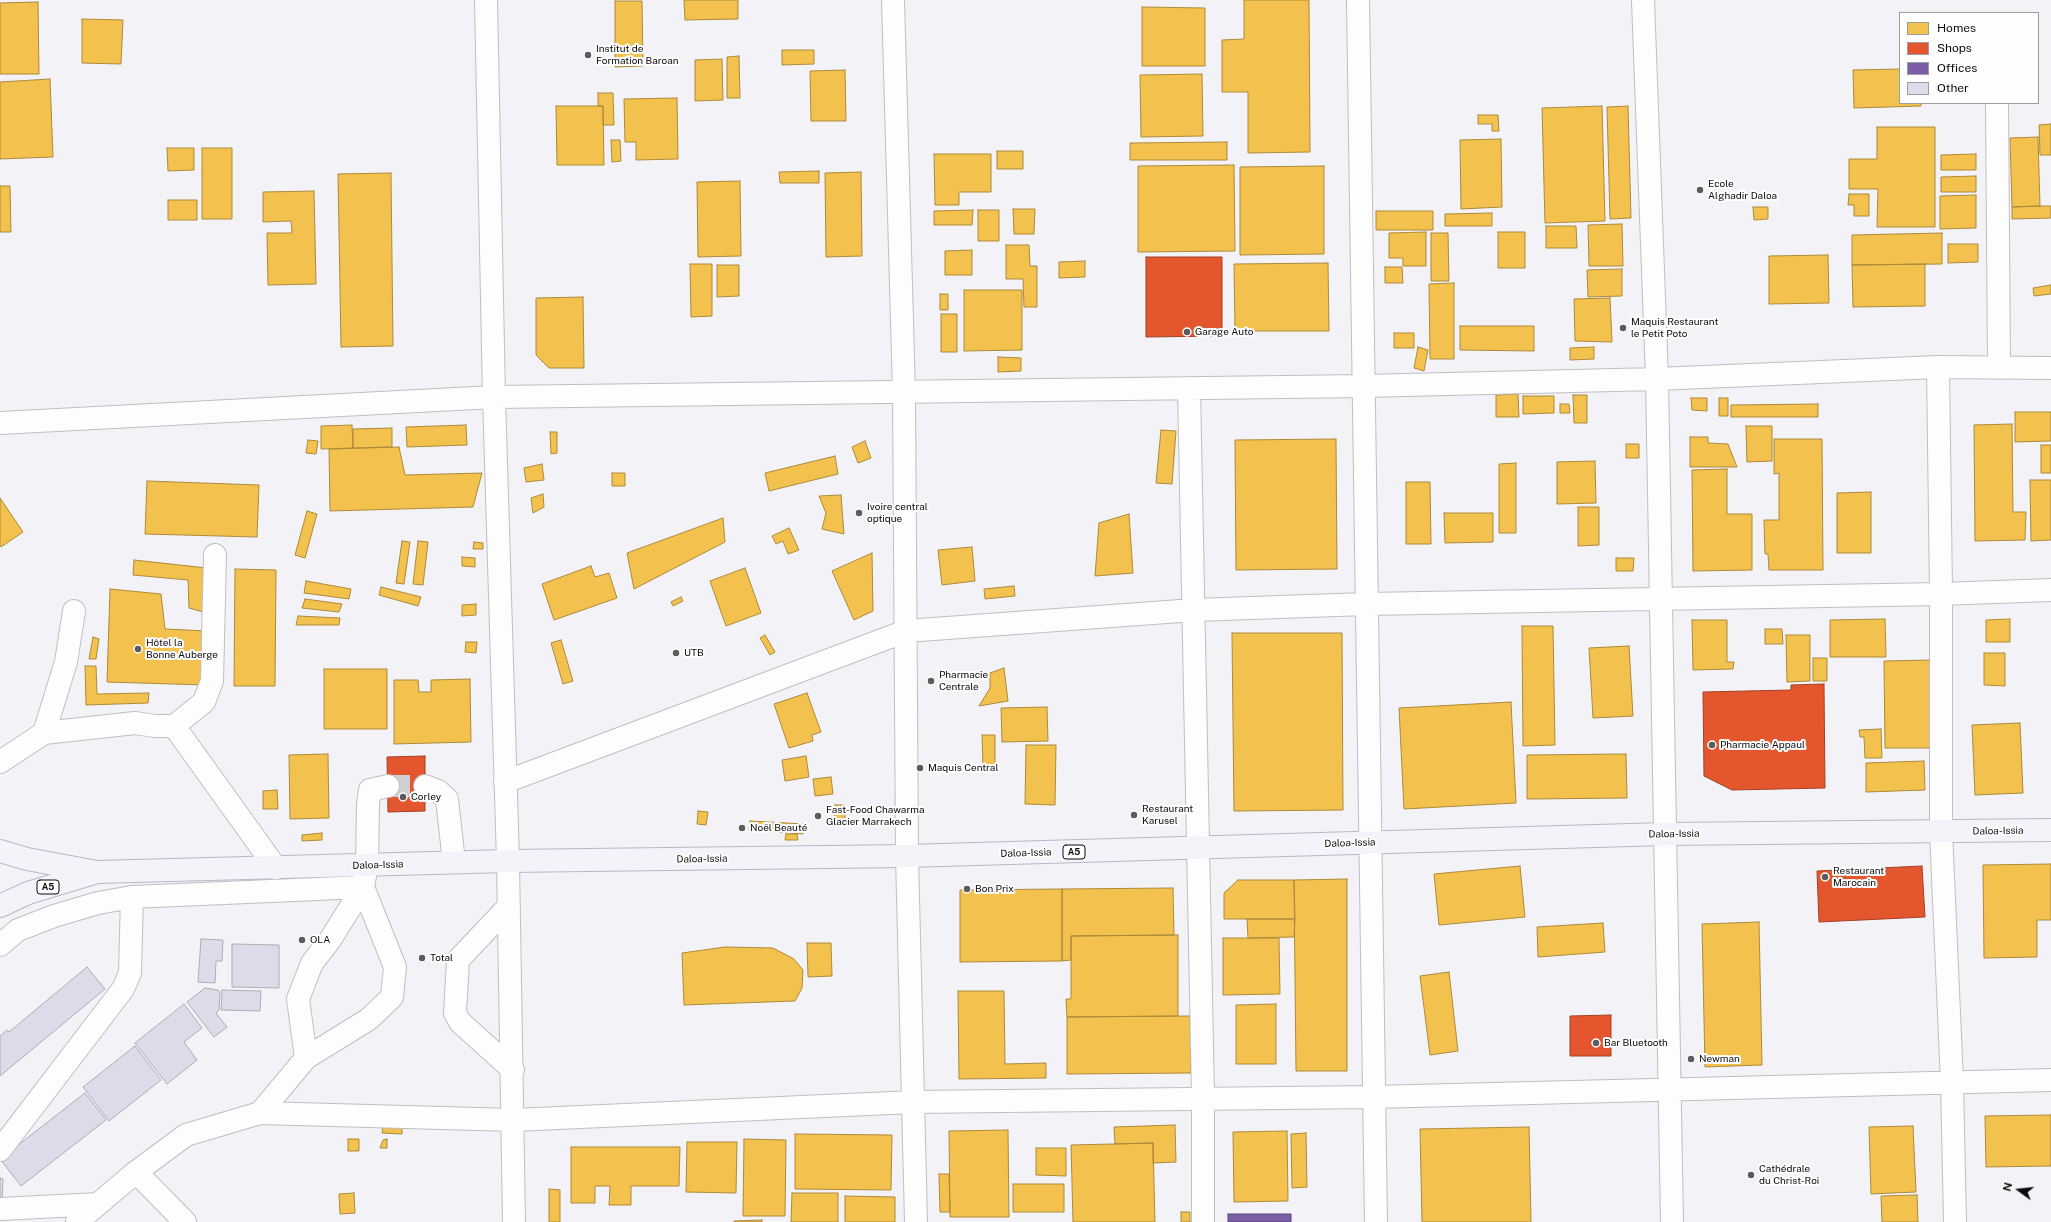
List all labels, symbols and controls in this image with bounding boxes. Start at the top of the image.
legend [1899,12,2039,104]
text: Homes [1937,21,1976,35]
text: Shops [1937,41,1972,55]
place label: Institut de Formation Baroan [596,43,678,66]
marker: Institut de Formation Baroan [583,50,593,60]
text: Offices [1937,61,1977,75]
text: Other [1937,81,1969,95]
place label: Ecole Alghadir Daloa [1708,178,1777,202]
marker: Ecole Alghadir Daloa [1695,185,1705,195]
place label: Maquis Restaurant le Petit Poto [1631,316,1718,340]
marker: Maquis Restaurant le Petit Poto [1618,323,1628,333]
place label: Garage Auto [1195,326,1254,338]
marker: Garage Auto [1182,327,1192,337]
place label: Ivoire central optique [867,501,928,524]
marker: Ivoire central optique [854,508,864,518]
place label: Hôtel la Bonne Auberge [146,637,218,660]
marker: Hôtel la Bonne Auberge [133,644,143,654]
place label: UTB [684,647,704,659]
marker: UTB [671,648,681,658]
place label: Pharmacie Centrale [939,669,988,692]
marker: Pharmacie Centrale [926,676,936,686]
place label: Pharmacie Appaul [1720,739,1805,751]
marker: Pharmacie Appaul [1707,740,1717,750]
place label: Maquis Central [928,762,998,774]
marker: Maquis Central [915,763,925,773]
place label: Corley [411,791,441,803]
marker: Corley [398,792,408,802]
place label: Restaurant Karusel [1142,803,1193,826]
place label: Fast-Food Chawarma Glacier Marrakech [826,804,924,828]
marker: Restaurant Karusel [1129,810,1139,820]
marker: Fast-Food Chawarma Glacier Marrakech [813,811,823,821]
place label: Noël Beauté [750,822,807,834]
marker: Noël Beauté [737,823,747,833]
street label: Daloa-Issia [1972,825,2024,837]
street label: Daloa-Issia [1648,828,1700,840]
street label: Daloa-Issia [1324,836,1376,850]
road number: A5 [1063,845,1085,859]
street label: Daloa-Issia [1000,846,1052,860]
street label: Daloa-Issia [676,853,728,865]
street label: Daloa-Issia [352,858,404,872]
place label: Restaurant Marocain [1833,865,1884,888]
marker: Restaurant Marocain [1820,872,1830,882]
road number: A5 [37,880,59,894]
place label: Bon Prix [975,883,1014,895]
marker: Bon Prix [962,884,972,894]
place label: OLA [310,934,330,946]
marker: OLA [297,935,307,945]
place label: Total [430,952,453,964]
marker: Total [417,953,427,963]
place label: Bar Bluetooth [1604,1037,1668,1049]
marker: Bar Bluetooth [1591,1038,1601,1048]
place label: Newman [1699,1053,1740,1065]
marker: Newman [1686,1054,1696,1064]
place label: Cathédrale du Christ-Roi [1759,1163,1819,1186]
marker: Cathédrale du Christ-Roi [1746,1170,1756,1180]
north arrow [1999,1170,2039,1210]
text: N [2000,1181,2014,1193]

